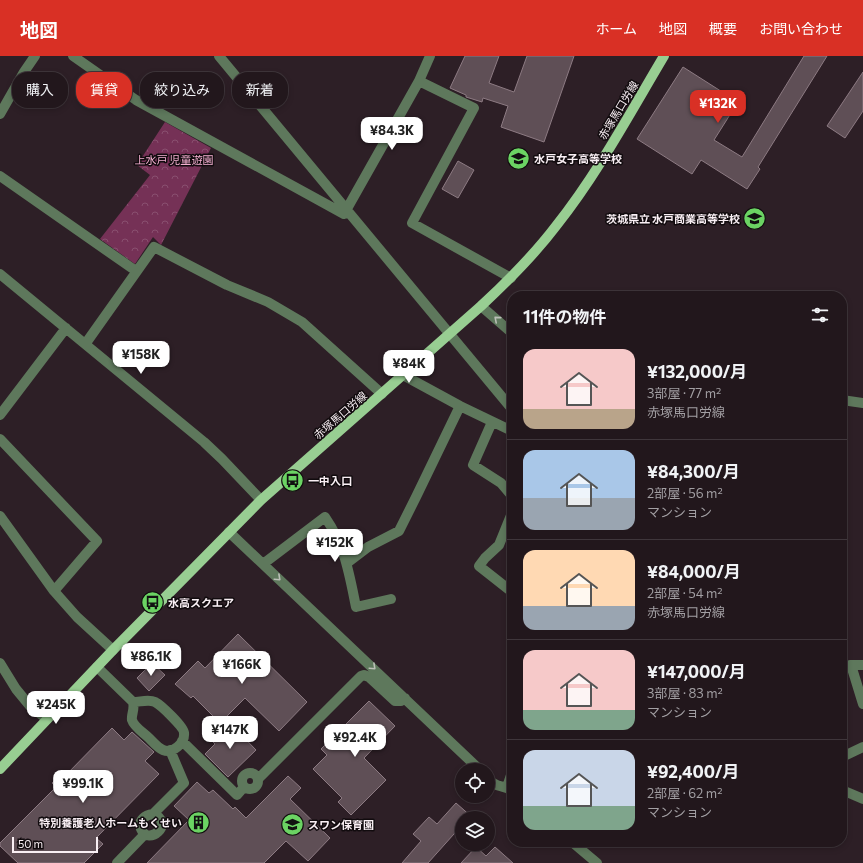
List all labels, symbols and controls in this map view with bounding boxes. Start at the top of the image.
text: 地図 [20,18,58,41]
text: ホーム [595,20,637,37]
text: 地図 [659,20,687,37]
text: 概要 [709,20,737,37]
text: お問い合わせ [759,20,843,37]
chip: 購入 [12,72,68,108]
chip: 賃貸 [76,72,132,108]
chip: 絞り込み [140,72,224,108]
chip: 新着 [232,72,288,108]
street label: 赤塚馬口労線 [595,78,641,142]
pin: ¥132K [690,90,746,124]
text: ¥132K [699,95,737,111]
pin: ¥84.3K [359,117,425,151]
text: ¥84.3K [370,122,414,138]
school or university icon: 水戸女子高等学校 [506,145,532,171]
place label: 水戸女子高等学校 [534,152,622,165]
park label: 上水戸 児童遊園 [134,153,214,166]
school or university icon: 茨城県立 水戸商業高等学校 [742,205,768,231]
place label: 茨城県立 水戸商業高等学校 [606,212,740,225]
icon: filters [809,304,831,326]
text: 11件の物件 [523,306,606,327]
one-way arrow [494,317,501,324]
pin: ¥158K [113,341,169,375]
text: ¥158K [122,346,160,362]
pin: ¥84K [385,350,433,384]
text: ¥84K [392,355,426,371]
text: ¥132,000/月 [647,361,747,382]
icon: home [555,365,603,413]
text: 3部屋 · 77 m² [647,385,721,401]
street label: 赤塚馬口労線 [311,388,369,442]
text: 赤塚馬口労線 [647,404,725,420]
text: ¥84,300/月 [647,461,740,482]
icon: home [555,466,603,514]
bus stop icon: 一中入口 [280,467,306,493]
place label: 一中入口 [308,474,352,487]
text: 2部屋 · 56 m² [647,485,723,501]
text: マンション [647,504,712,520]
pin: ¥152K [307,529,363,563]
text: ¥152K [316,534,354,550]
text: ¥84,000/月 [647,561,741,582]
icon: home [555,566,603,614]
one-way arrow [273,574,281,581]
text: 2部屋 · 54 m² [647,585,723,601]
bus stop icon: 水高スクエア [140,589,166,615]
place label: 水高スクエア [168,596,234,609]
text: 赤塚馬口労線 [647,604,725,620]
pin: ¥86.1K [118,643,184,677]
text: ¥86.1K [130,648,172,664]
pin: ¥166K [214,651,270,685]
text: ¥166K [222,656,262,672]
text: ¥147,000/月 [647,661,746,682]
one-way arrow [368,662,375,669]
icon: home [555,666,603,714]
text: 3部屋 · 83 m² [647,685,723,701]
pin: ¥245K [28,691,84,725]
text: ¥245K [36,696,76,712]
text: マンション [647,704,712,720]
pin: ¥147K [202,716,258,750]
text: ¥147K [211,721,249,737]
pin: ¥92.4K [322,724,388,758]
text: ¥92.4K [333,729,377,745]
text: ¥92,400/月 [647,761,739,782]
map controls [455,763,495,851]
button: locate [455,763,495,803]
icon: home [555,766,603,814]
pin: ¥99.1K [50,770,116,804]
text: ¥99.1K [62,775,104,791]
text: 2部屋 · 62 m² [647,785,722,801]
text: マンション [647,804,712,820]
building icon: 特別養護老人ホームもくせい [185,809,211,835]
school or university icon: スワン保育園 [279,811,305,837]
button: layers [455,811,495,851]
place label: 特別養護老人ホームもくせい [39,816,182,829]
place label: スワン保育園 [308,818,374,831]
scale bar [12,835,98,854]
text: 50 m [18,837,43,850]

